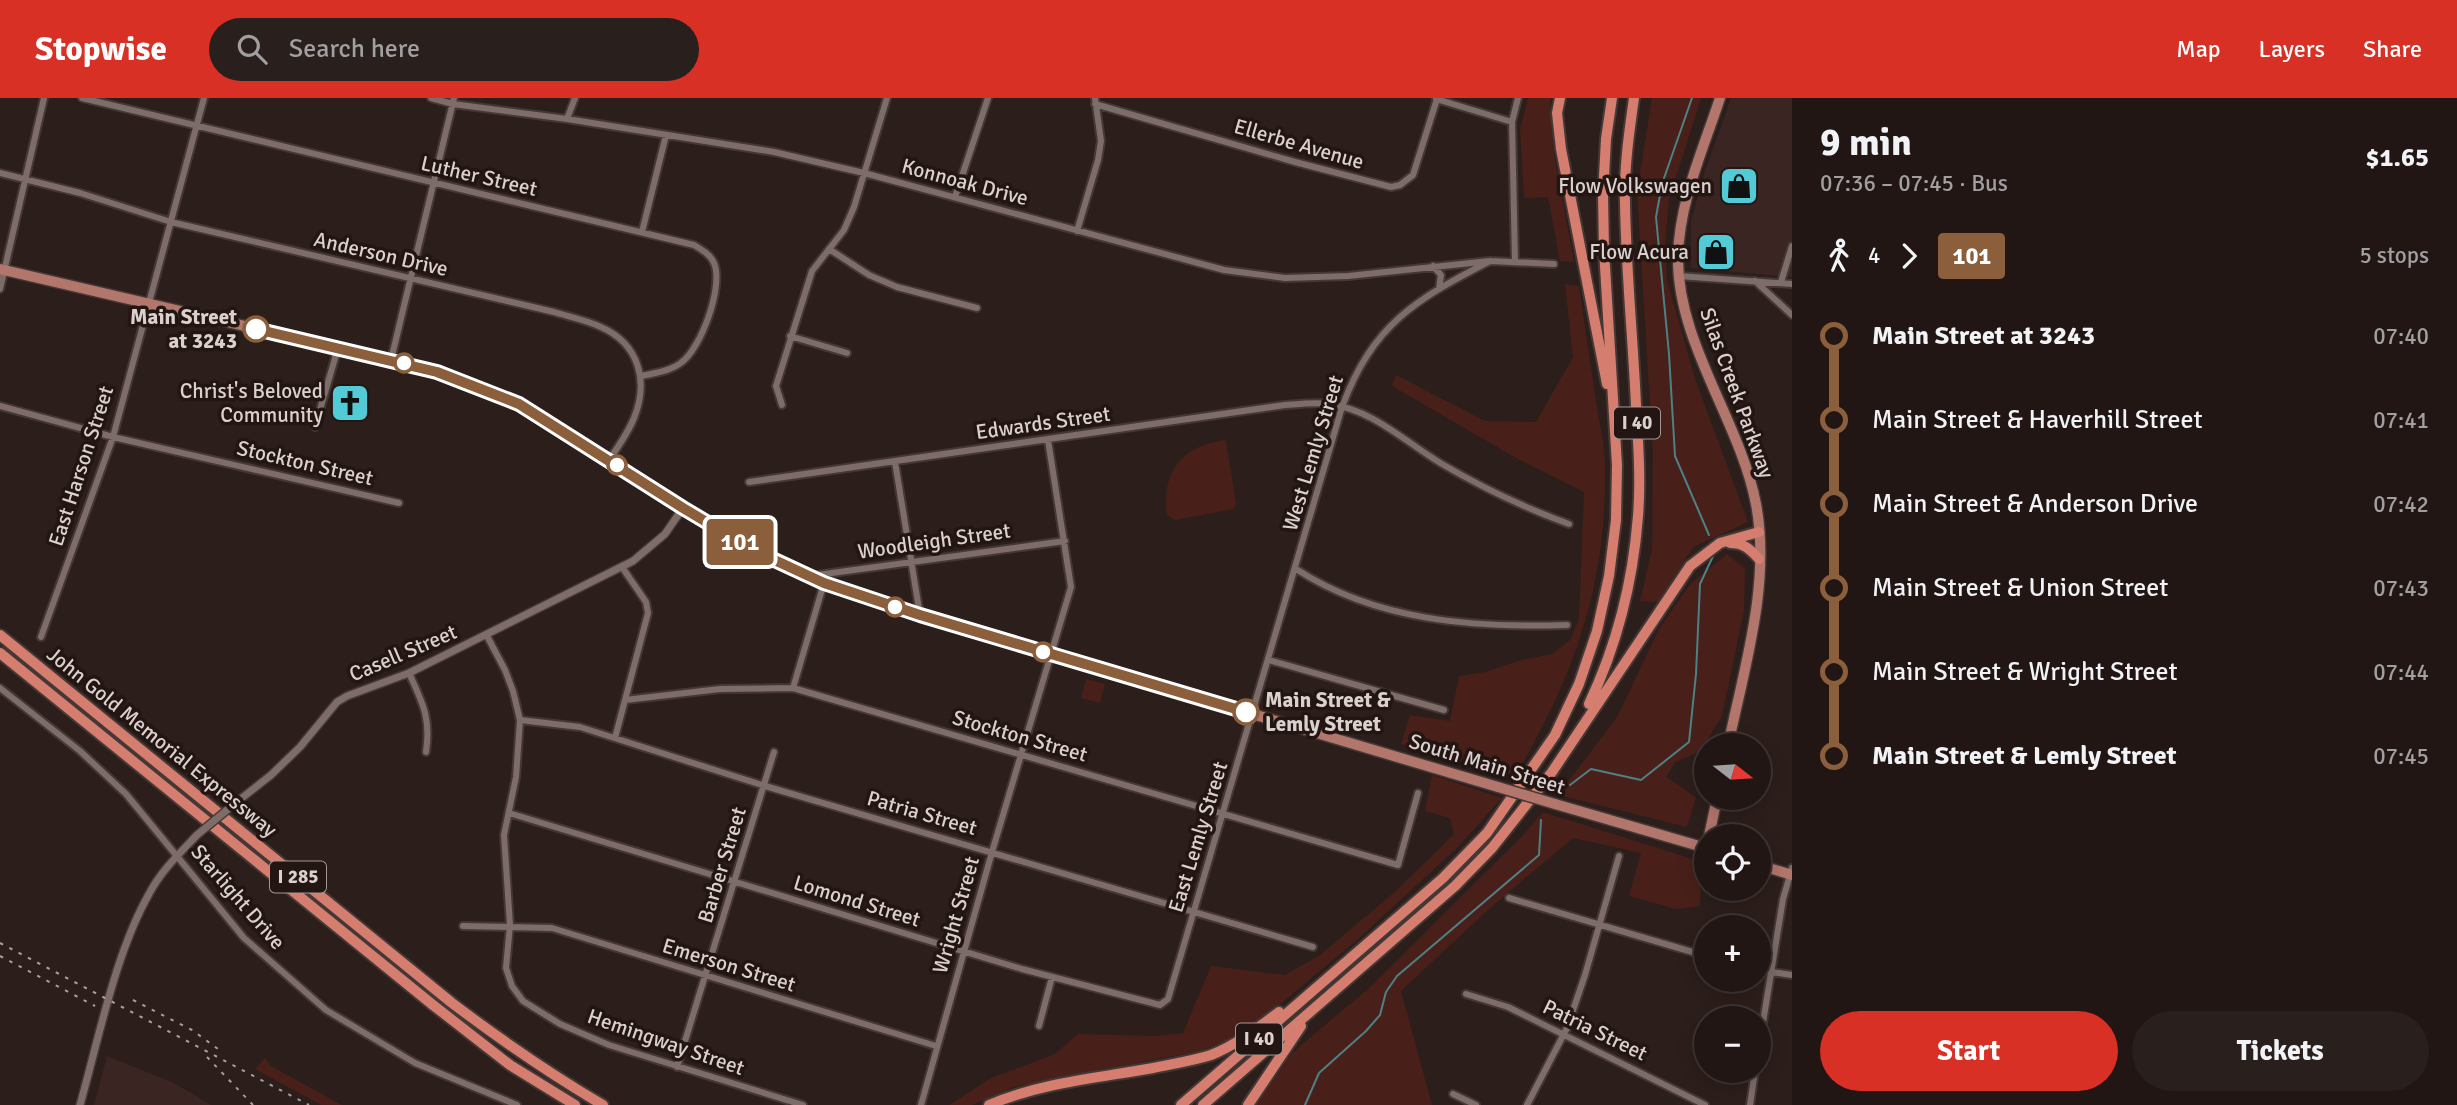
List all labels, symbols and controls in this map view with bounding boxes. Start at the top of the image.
search box [209,18,699,81]
text: Stopwise [35,29,167,70]
icon: search [233,30,271,68]
text: Search here [289,33,420,65]
text: Map [2176,34,2221,64]
text: Layers [2259,34,2325,64]
text: Share [2363,34,2422,64]
street label: Ellerbe Avenue [1231,113,1367,175]
text: 9 min [1820,119,1912,166]
text: $1.65 [2365,142,2429,174]
street label: Luther Street [418,150,540,202]
street label: Konnoak Drive [899,153,1031,211]
shop icon: Flow Volkswagen [1718,165,1760,207]
text: 07:36 – 07:45 · Bus [1820,169,2008,198]
place label: Flow Volkswagen [1558,173,1712,199]
street label: Anderson Drive [311,226,451,282]
shop icon: Flow Acura [1695,231,1737,273]
icon: walk [1820,237,1858,275]
icon: forward [1890,237,1928,275]
place label: Flow Acura [1589,239,1689,265]
text: 4 [1868,241,1880,270]
text: 101 [1952,241,1991,271]
text: 5 stops [2359,241,2429,270]
place label: Main Street at 3243 [130,304,237,354]
street label: Silas Creek Parkway [1694,304,1780,482]
marker: Main Street at 3243 [243,316,269,342]
text: Main Street at 3243 [1872,320,2095,352]
text: 07:40 [2373,322,2429,351]
unlabelled marker [394,353,414,373]
street label: West Lemly Street [1277,372,1349,534]
place label: Christ's Beloved Community [180,378,323,428]
church icon: Christ's Beloved Community [329,382,371,424]
street label: East Harson Street [43,383,119,549]
street label: Edwards Street [974,401,1112,445]
text: Main Street & Haverhill Street [1872,404,2203,436]
text: 07:41 [2373,406,2429,435]
road number: I 40 [1614,408,1660,438]
street label: Stockton Street [234,435,376,491]
unlabelled marker [607,455,627,475]
text: Main Street & Anderson Drive [1872,488,2198,520]
text: 07:42 [2373,490,2429,519]
street label: Woodleigh Street [856,517,1012,565]
line badge: 101 [700,519,780,565]
text: 101 [721,527,759,557]
text: Main Street & Union Street [1872,572,2168,604]
text: 07:43 [2373,574,2429,603]
unlabelled marker [885,597,905,617]
street label: Casell Street [345,619,461,687]
street label: John Gold Memorial Expressway [42,641,282,843]
unlabelled marker [1033,642,1053,662]
text: Main Street & Wright Street [1872,656,2178,688]
text: 07:44 [2373,658,2429,687]
place label: Main Street & Lemly Street [1265,687,1391,737]
marker: Main Street & Lemly Street [1233,699,1259,725]
street label: Stockton Street [950,704,1090,768]
street label: South Main Street [1406,728,1568,800]
north arrow [1694,733,1771,810]
map controls [1694,733,1771,1083]
text: Main Street & Lemly Street [1872,740,2177,772]
text: 07:45 [2373,742,2429,771]
street label: East Lemly Street [1163,758,1233,916]
street label: Patria Street [864,785,980,841]
street label: Barber Street [692,804,752,926]
button: locate [1694,824,1771,901]
street label: Starlight Drive [185,839,291,955]
street label: Wright Street [927,854,985,976]
road number: I 285 [270,862,326,892]
street label: Lomond Street [791,869,923,933]
button: + [1694,915,1771,992]
street label: Emerson Street [659,932,799,998]
street label: Patria Street [1539,994,1651,1066]
street label: Hemingway Street [584,1003,748,1081]
button: − [1694,1006,1771,1083]
button: Start [1820,1011,2118,1091]
button: Tickets [2132,1011,2429,1091]
road number: I 40 [1236,1023,1282,1054]

